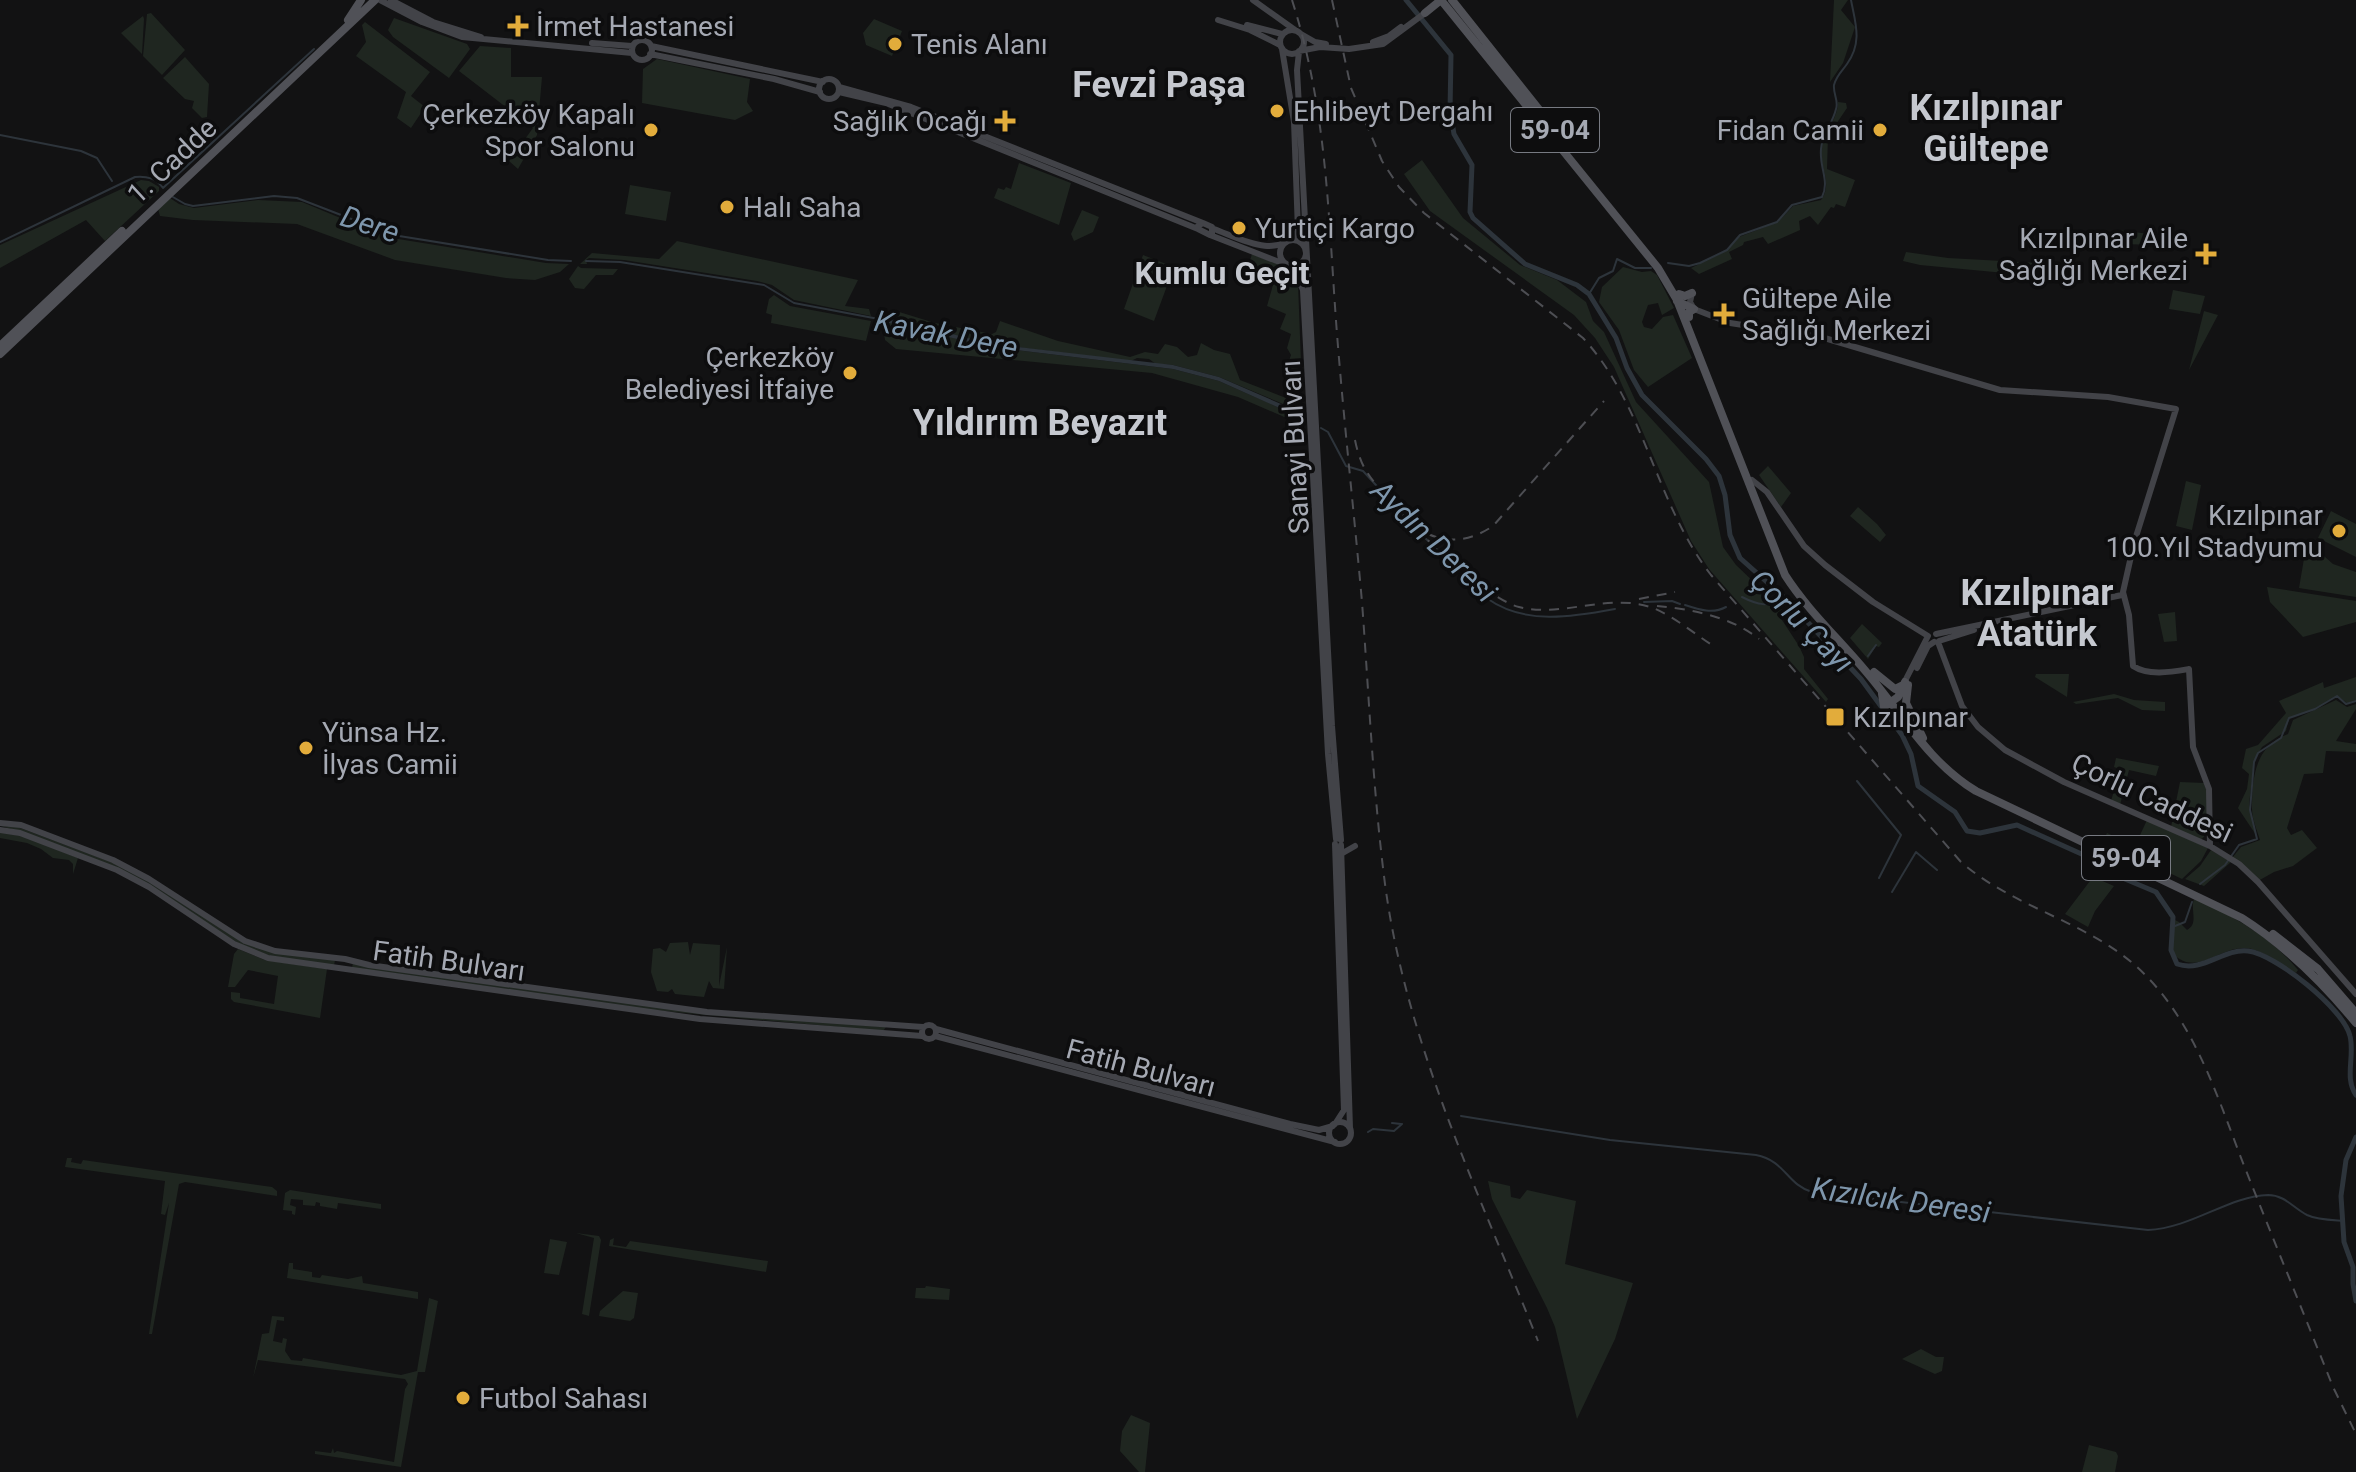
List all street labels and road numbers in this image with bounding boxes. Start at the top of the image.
road number: 59-04 [1511,108,1599,152]
street label: 1. Cadde [121,111,223,211]
street label: Sanayi Bulvarı [1274,359,1316,535]
street label: Çorlu Caddesi [2066,746,2238,850]
road number: 59-04 [2082,836,2170,880]
street label: Fatih Bulvarı [371,934,527,988]
street label: Fatih Bulvarı [1063,1032,1219,1104]

